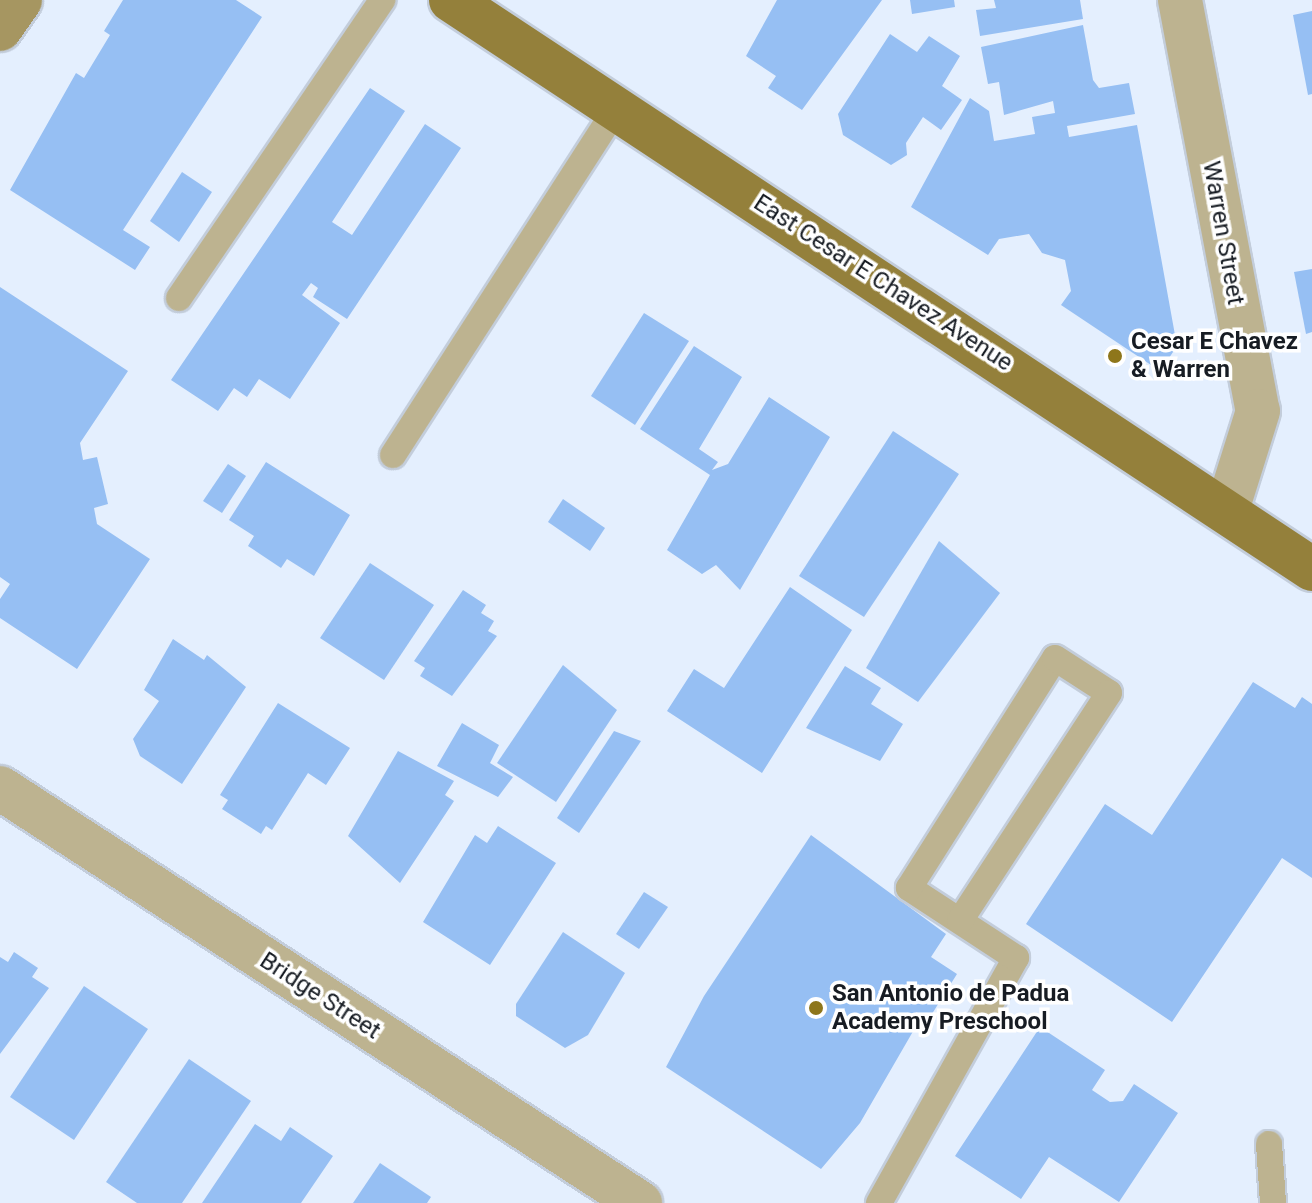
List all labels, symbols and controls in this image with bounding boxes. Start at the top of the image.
street label: Warren Street [1196,159,1250,307]
street label: East Cesar E Chavez Avenue [748,189,1018,377]
place label: Cesar E Chavez & Warren [1131,328,1298,384]
marker: Cesar E Chavez & Warren [1106,347,1124,365]
street label: Bridge Street [254,946,386,1046]
place label: San Antonio de Padua Academy Preschool [832,980,1069,1036]
marker: San Antonio de Padua Academy Preschool [807,999,825,1017]

